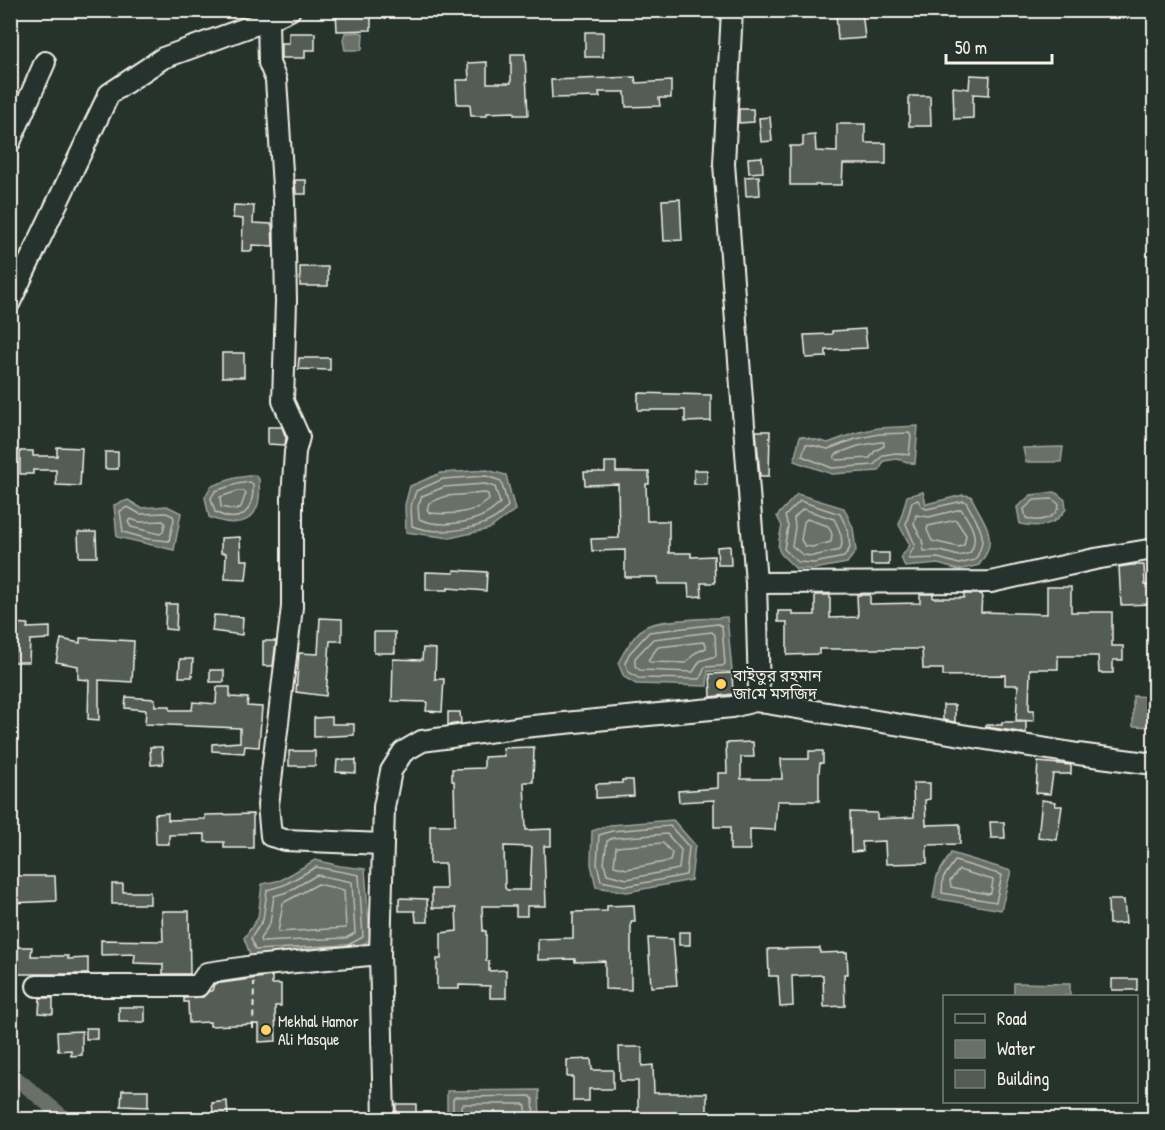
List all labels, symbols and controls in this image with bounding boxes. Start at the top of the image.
scale bar [946,27,1052,65]
text: 50 m [955,35,987,60]
place label: বাইতুর রহমান জা‌মে মস‌জিদ [732,664,822,704]
marker: বাইতুর রহমান জা‌মে মস‌জিদ [714,677,728,691]
legend [943,995,1138,1103]
text: Road [997,1006,1027,1031]
place label: Mekhal Hamor Ali Masque [278,1010,359,1050]
marker: Mekhal Hamor Ali Masque [259,1023,273,1037]
text: Water [997,1036,1035,1061]
text: Building [997,1066,1049,1091]

